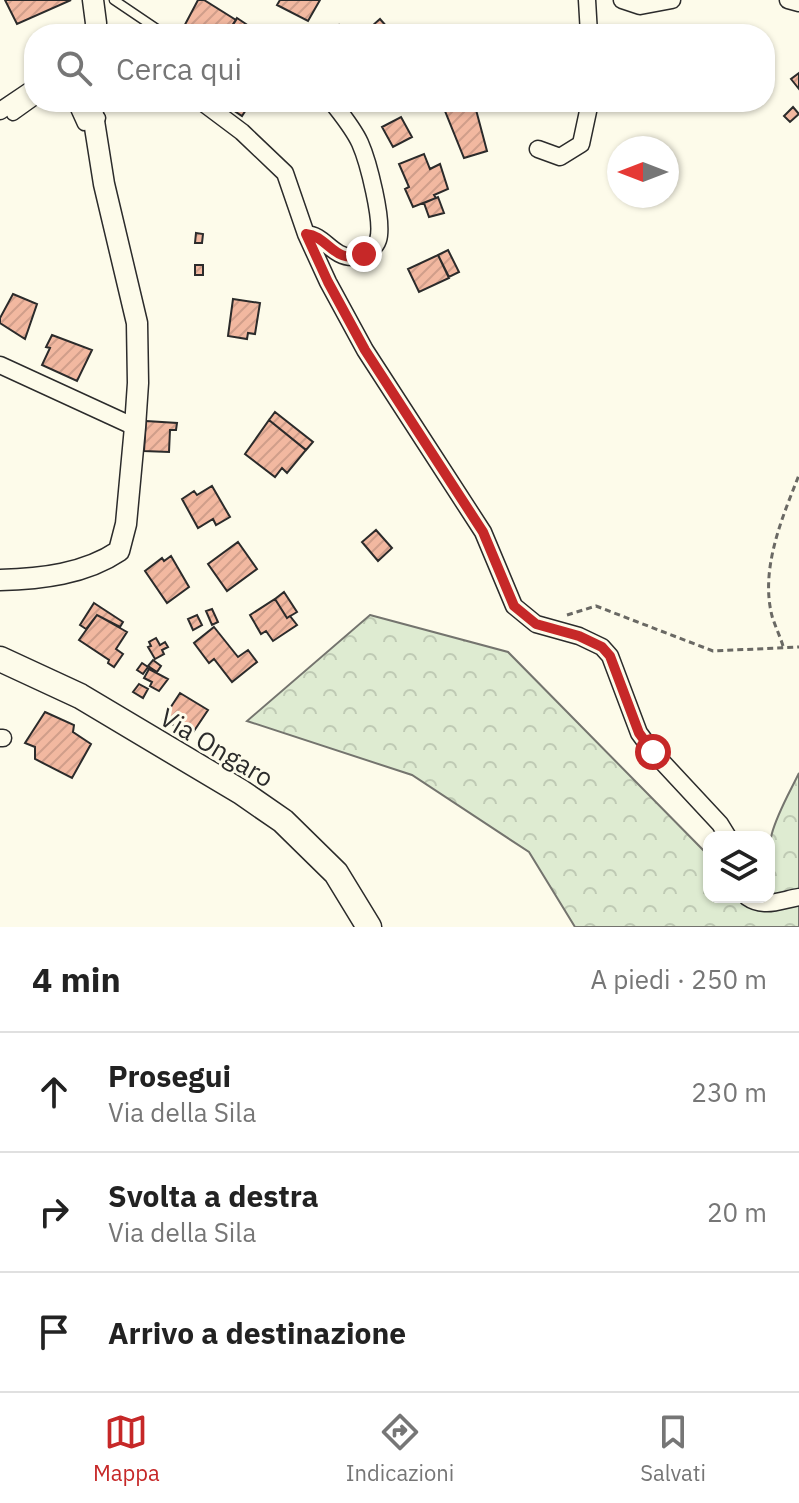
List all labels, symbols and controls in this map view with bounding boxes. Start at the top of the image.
search box [24,24,775,112]
icon: search [52,46,96,90]
text: Cerca qui [116,49,242,88]
north arrow [607,136,679,208]
route end [346,236,382,272]
street label: Via Ongaro [154,700,280,794]
route start [635,734,671,770]
map controls [703,831,775,903]
button: layers [703,831,775,903]
text: 4 min [32,957,121,1001]
text: A piedi · 250 m [590,962,767,996]
text: Prosegui [108,1056,231,1095]
icon: ahead [32,1070,76,1114]
text: 230 m [691,1075,767,1109]
text: Via della Sila [108,1095,256,1129]
text: Svolta a destra [108,1176,319,1215]
icon: right [32,1190,76,1234]
text: 20 m [707,1195,767,1229]
text: Via della Sila [108,1215,256,1249]
icon: arrive [32,1310,76,1354]
text: Arrivo a destinazione [108,1313,406,1352]
tab: Mappa [93,1410,160,1487]
tab: Indicazioni [346,1410,454,1487]
tab: Salvati [640,1410,706,1487]

